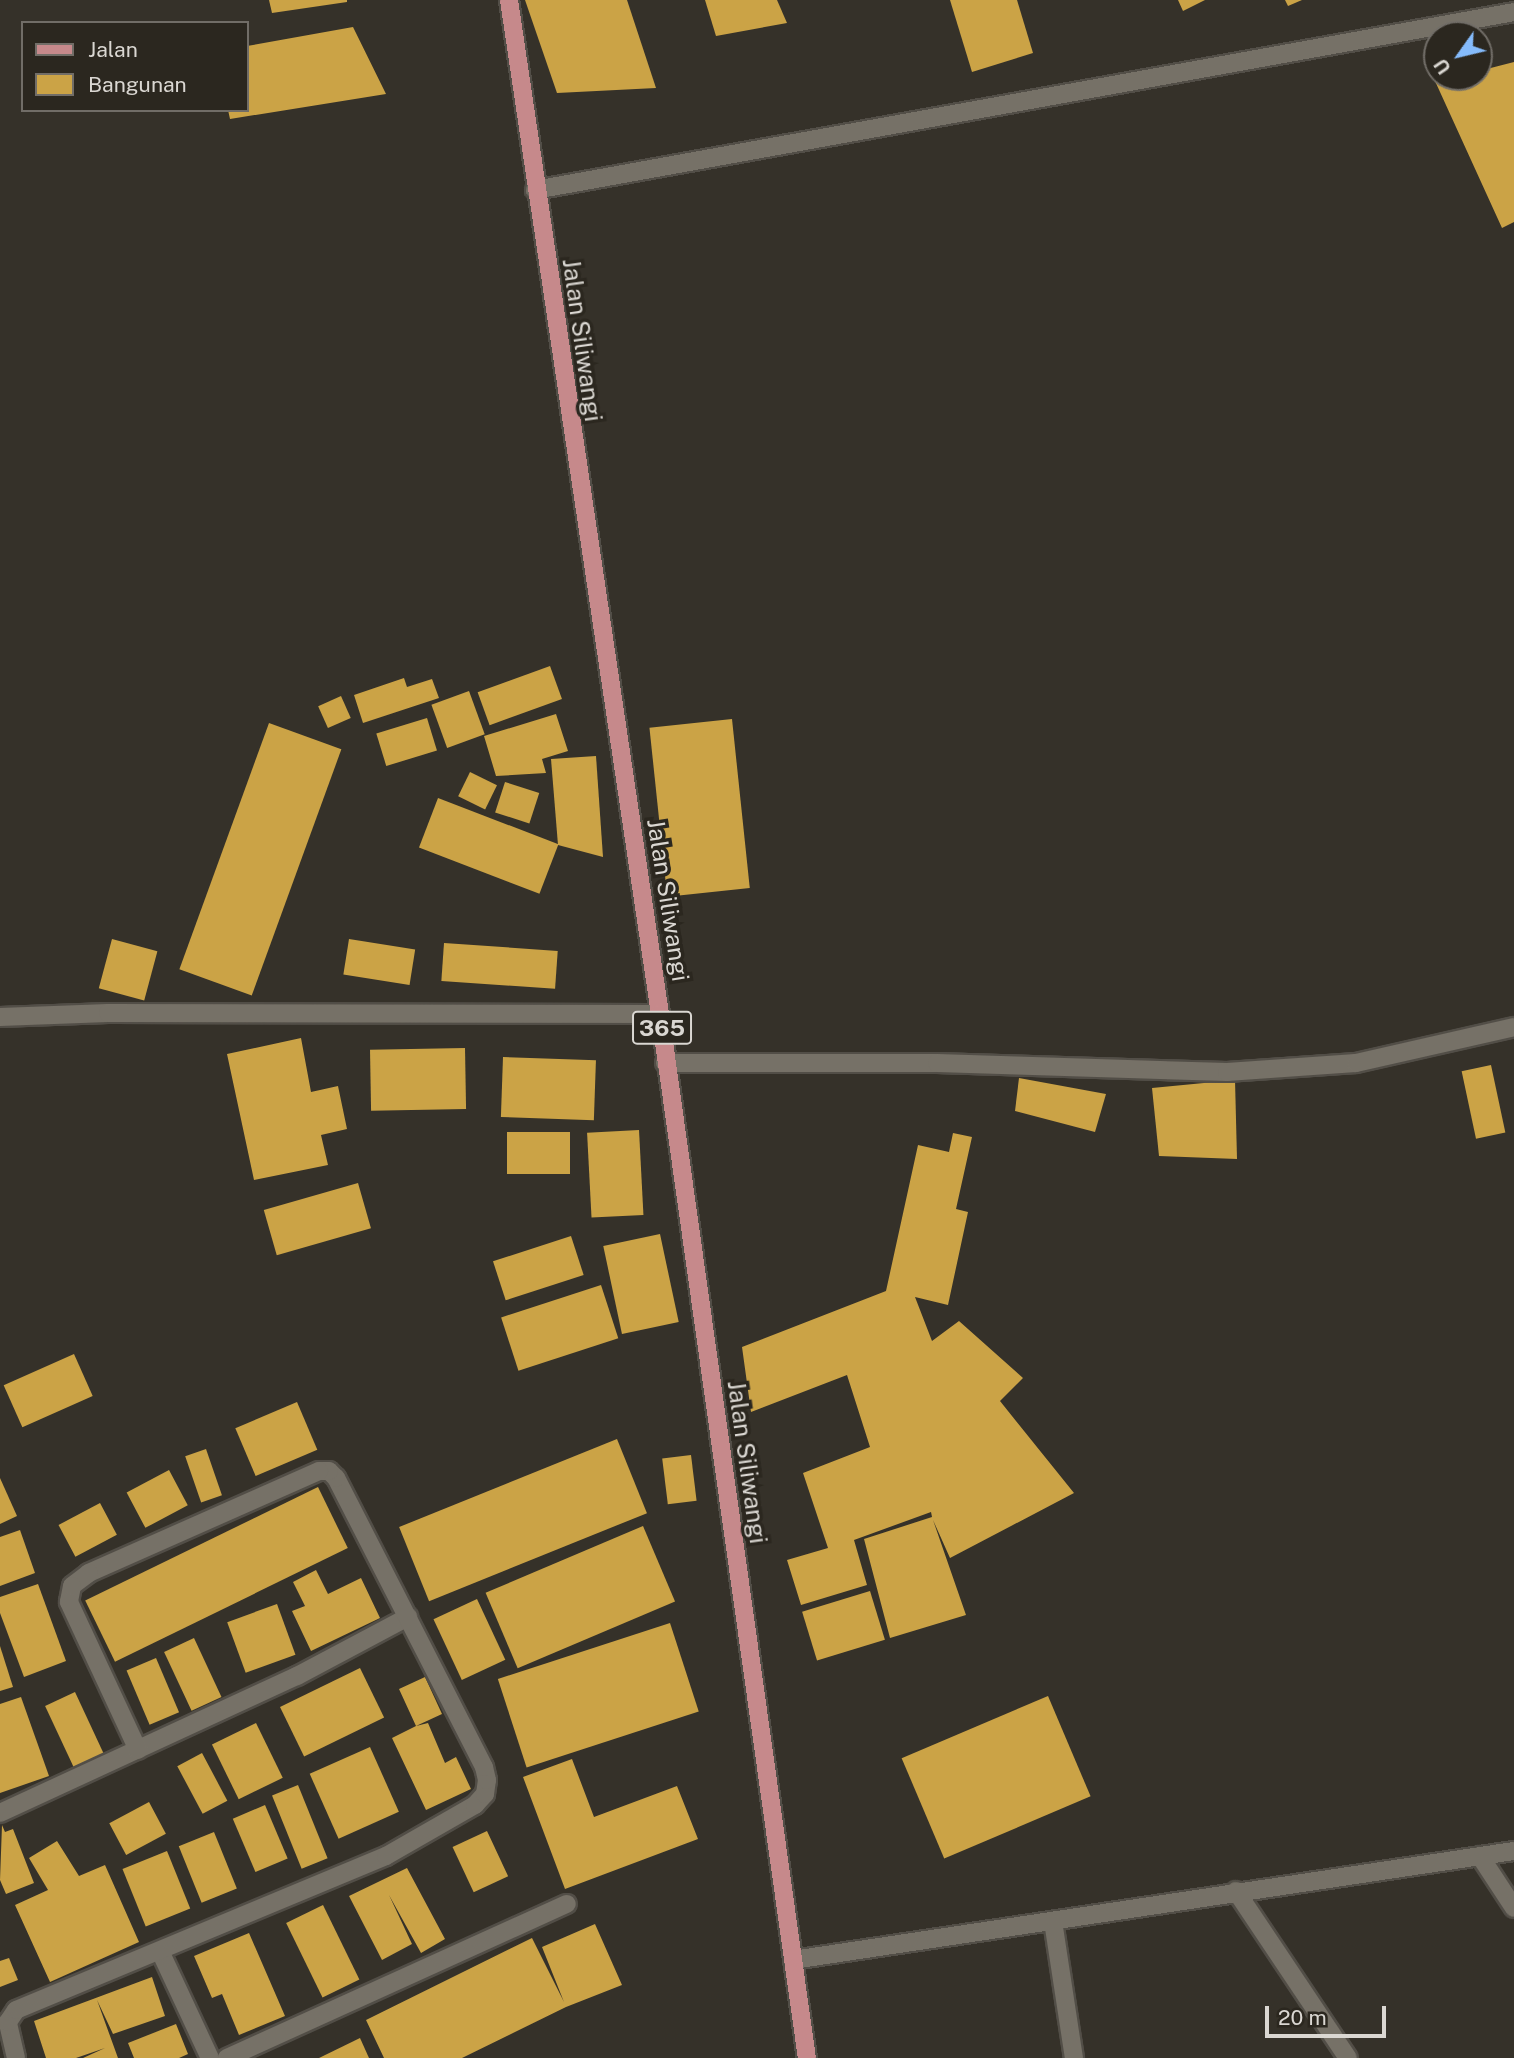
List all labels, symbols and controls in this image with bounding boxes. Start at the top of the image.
legend [21,21,248,112]
north arrow [1423,21,1493,91]
text: Jalan [88,37,138,62]
text: U [1429,55,1455,78]
text: Bangunan [88,72,187,97]
street label: Jalan Siliwangi [556,257,608,423]
street label: Jalan Siliwangi [641,817,695,983]
road number: 365 [630,1009,694,1048]
street label: Jalan Siliwangi [721,1379,773,1545]
scale bar [1269,1992,1390,2036]
text: 20 m [1278,2005,1327,2030]

